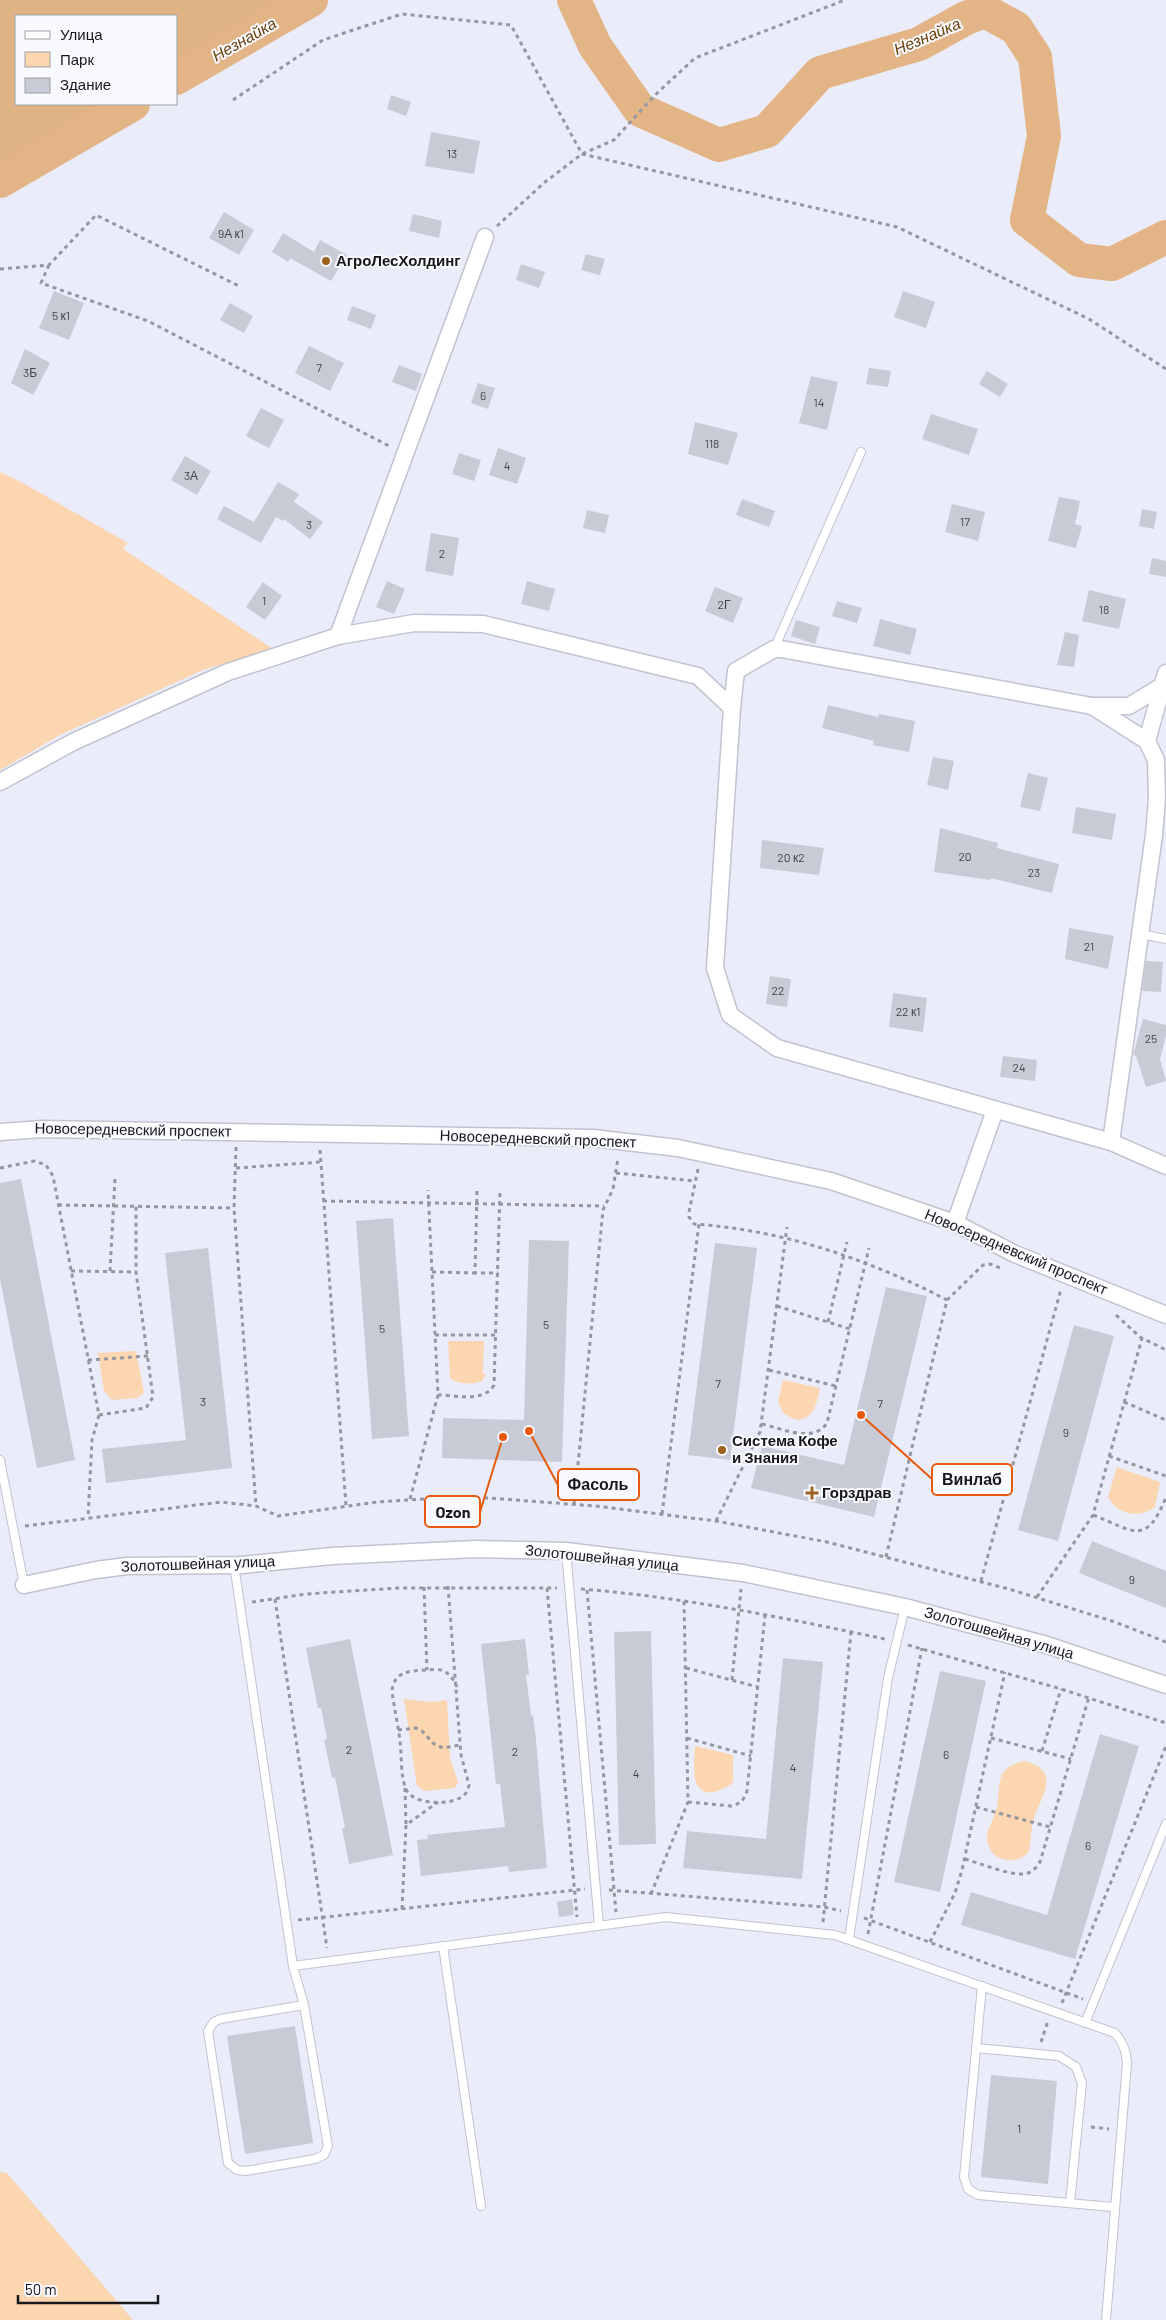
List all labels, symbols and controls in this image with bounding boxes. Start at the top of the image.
water label: Незнайка [208,13,279,64]
water label: Незнайка [891,13,963,58]
legend [15,15,178,105]
text: Улица [60,25,103,43]
text: Парк [60,50,94,68]
text: Здание [60,75,111,93]
house number: 13 [447,146,457,160]
house number: 9А к1 [218,226,244,240]
place label: АгроЛесХолдинг [336,251,461,269]
marker: АгроЛесХолдинг [320,255,332,267]
house number: 5 к1 [52,308,70,322]
house number: 7 [316,360,322,374]
house number: 3Б [23,365,37,379]
house number: 6 [480,388,486,402]
house number: 14 [814,395,824,409]
house number: 118 [705,436,719,450]
house number: 4 [504,458,510,472]
house number: 3А [184,468,198,482]
house number: 17 [960,514,970,528]
house number: 3 [306,517,312,531]
house number: 2 [439,546,445,560]
house number: 1 [262,593,266,607]
house number: 2Г [718,597,731,611]
house number: 18 [1099,602,1109,616]
house number: 20 [958,849,972,863]
house number: 20 к2 [777,850,805,864]
house number: 23 [1028,865,1040,879]
house number: 21 [1084,939,1094,953]
house number: 22 [772,983,784,997]
house number: 22 к1 [896,1004,920,1018]
house number: 25 [1145,1031,1157,1045]
house number: 24 [1012,1060,1026,1074]
street label: Новосередневский проспект [34,1118,232,1140]
street label: Новосередневский проспект [439,1126,637,1150]
street label: Новосередневский проспект [922,1204,1111,1298]
house number: 5 [543,1317,549,1331]
house number: 5 [379,1321,385,1335]
house number: 7 [715,1376,721,1390]
house number: 3 [200,1394,206,1408]
house number: 7 [877,1396,883,1410]
house number: 9 [1063,1425,1069,1439]
place label: Система Кофе и Знания [732,1431,838,1466]
marker: Система Кофе и Знания [716,1444,728,1456]
callout: Винлаб [932,1464,1012,1495]
callout: Фасоль [558,1469,639,1500]
text: Винлаб [942,1469,1002,1488]
text: Фасоль [568,1474,629,1493]
place label: Горздрав [822,1483,892,1501]
marker: Горздрав [806,1487,818,1499]
callout: Ozon [425,1496,480,1527]
text: Ozon [436,1502,470,1521]
street label: Золотошвейная улица [524,1540,681,1574]
street label: Золотошвейная улица [120,1551,276,1575]
house number: 9 [1129,1572,1135,1586]
street label: Золотошвейная улица [922,1602,1077,1662]
house number: 2 [346,1742,352,1756]
house number: 2 [512,1744,518,1758]
house number: 6 [943,1747,949,1761]
house number: 4 [790,1760,796,1774]
house number: 4 [633,1766,639,1780]
house number: 6 [1085,1838,1091,1852]
house number: 1 [1017,2121,1021,2135]
scale bar [18,2272,158,2304]
text: 50 m [25,2280,57,2298]

